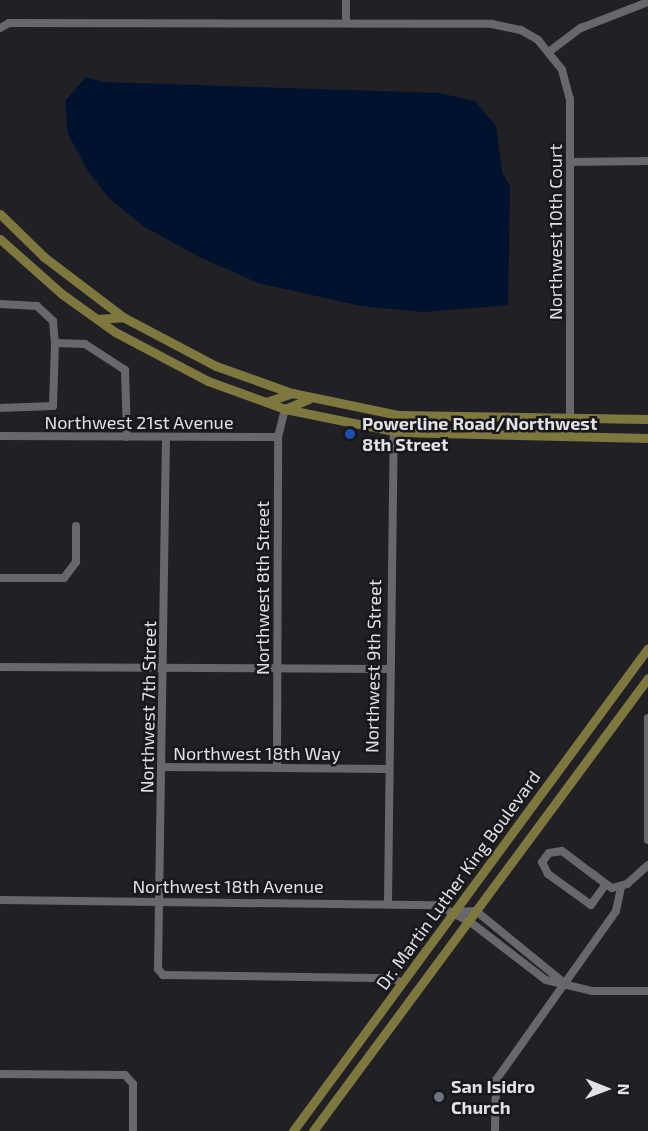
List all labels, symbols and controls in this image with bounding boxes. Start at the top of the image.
street label: Northwest 10th Court [544,144,566,320]
street label: Northwest 21st Avenue [44,411,234,433]
place label: Powerline Road/Northwest 8th Street [362,413,597,456]
marker: Powerline Road/Northwest 8th Street [343,427,357,441]
street label: Northwest 8th Street [251,501,273,675]
street label: Northwest 9th Street [361,579,385,753]
street label: Northwest 7th Street [136,621,160,793]
street label: Northwest 18th Way [173,742,341,764]
street label: Dr. Martin Luther King Boulevard [371,766,545,994]
street label: Northwest 18th Avenue [132,875,324,897]
north arrow [576,1059,636,1119]
place label: San Isidro Church [451,1076,535,1118]
text: N [615,1083,634,1095]
marker: San Isidro Church [432,1090,446,1104]

